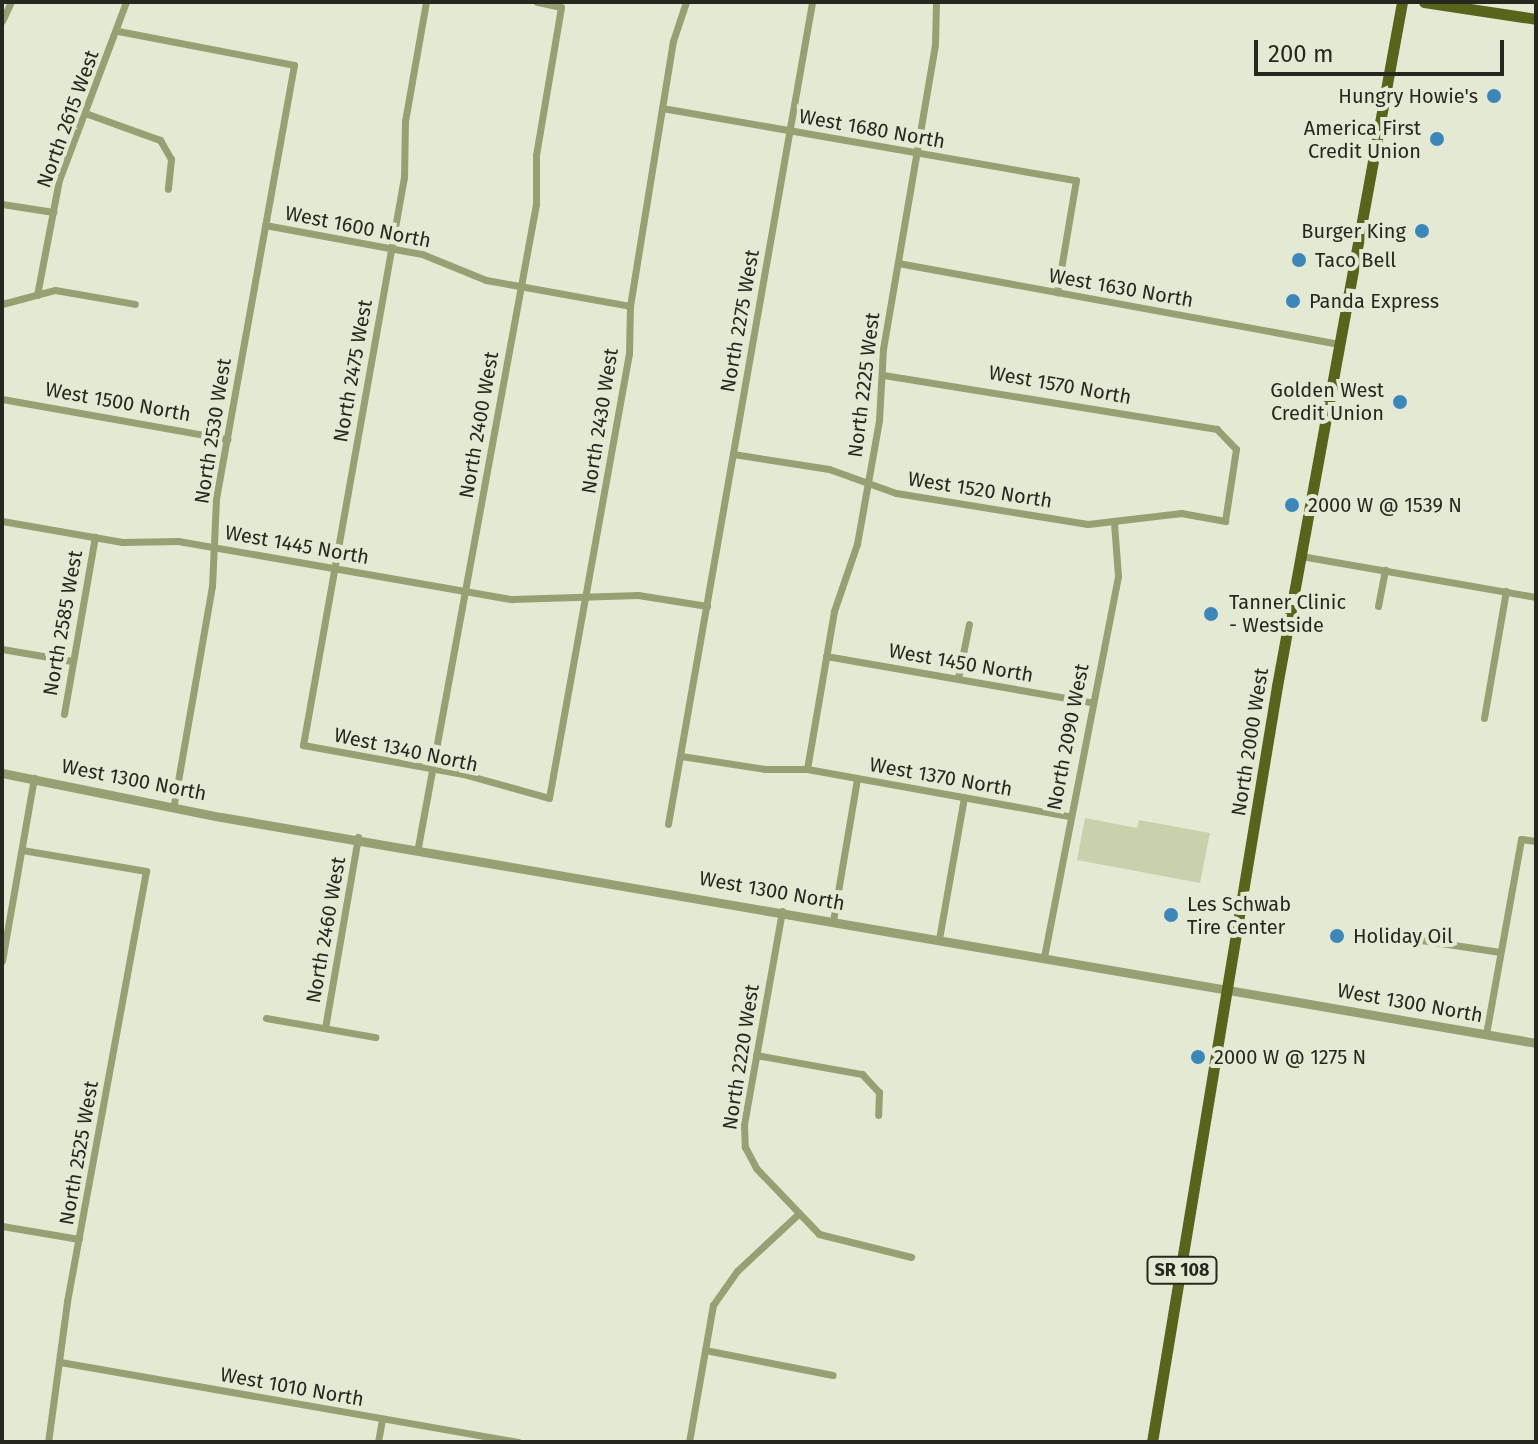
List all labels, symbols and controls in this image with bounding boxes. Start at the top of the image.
scale bar [1258,24,1508,74]
text: 200 m [1268,40,1334,68]
street label: North 2615 West [32,47,104,191]
place label: Hungry Howie's [1338,84,1478,108]
marker: Hungry Howie's [1485,87,1503,105]
street label: West 1680 North [797,104,947,154]
place label: America First Credit Union [1304,116,1421,163]
marker: America First Credit Union [1428,130,1446,148]
street label: West 1600 North [283,201,433,253]
place label: Burger King [1301,219,1406,243]
marker: Burger King [1413,222,1431,240]
street label: North 2275 West [716,248,764,394]
place label: Taco Bell [1315,248,1396,272]
marker: Taco Bell [1290,251,1308,269]
street label: West 1630 North [1047,263,1195,313]
place label: Panda Express [1309,289,1439,313]
marker: Panda Express [1284,292,1302,310]
street label: North 2475 West [329,298,377,444]
street label: North 2225 West [843,311,885,459]
street label: North 2430 West [577,346,623,496]
street label: North 2400 West [454,350,504,500]
street label: North 2530 West [190,356,236,506]
street label: West 1570 North [987,361,1133,409]
street label: West 1500 North [43,377,193,427]
place label: Golden West Credit Union [1270,378,1384,425]
marker: Golden West Credit Union [1391,393,1409,411]
street label: West 1520 North [906,467,1054,513]
place label: 2000 W @ 1539 N [1308,493,1462,517]
marker: 2000 W @ 1539 N [1283,496,1301,514]
street label: West 1445 North [223,520,371,570]
street label: North 2585 West [38,548,88,698]
place label: Tanner Clinic - Westside [1229,590,1346,637]
marker: Tanner Clinic - Westside [1200,603,1222,625]
street label: West 1450 North [887,638,1035,688]
street label: North 2090 West [1042,662,1094,812]
street label: North 2000 West [1226,666,1274,818]
street label: West 1340 North [332,723,480,777]
street label: West 1370 North [868,753,1014,801]
street label: West 1300 North [59,754,209,806]
street label: North 2460 West [301,855,351,1005]
street label: West 1300 North [697,866,847,916]
place label: Les Schwab Tire Center [1187,892,1291,939]
marker: Les Schwab Tire Center [1162,906,1180,924]
place label: Holiday Oil [1353,924,1453,948]
marker: Holiday Oil [1328,927,1346,945]
street label: West 1300 North [1335,978,1485,1028]
street label: North 2220 West [718,982,764,1132]
place label: 2000 W @ 1275 N [1214,1045,1366,1069]
marker: 2000 W @ 1275 N [1189,1048,1207,1066]
street label: North 2525 West [55,1079,103,1227]
road number: SR 108 [1146,1256,1218,1284]
street label: West 1010 North [218,1363,366,1411]

